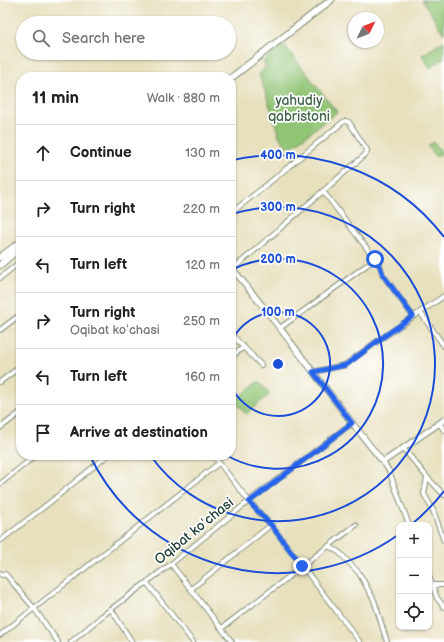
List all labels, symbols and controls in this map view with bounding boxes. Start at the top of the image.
north arrow [348,12,384,48]
search box [16,16,236,60]
icon: search [30,27,52,49]
text: Search here [62,29,145,48]
text: 11 min [32,88,79,108]
text: Walk · 880 m [147,90,220,106]
park label: yahudiy qabristoni [268,92,330,125]
icon: ahead [32,142,54,164]
text: Continue [70,143,132,162]
text: 130 m [185,145,220,161]
text: 400 m [260,148,296,163]
icon: right [32,198,54,220]
text: Turn right [70,199,135,218]
text: 300 m [260,200,296,215]
text: 220 m [183,201,220,217]
route start [366,250,384,268]
text: 200 m [260,252,296,267]
icon: left [32,254,54,276]
text: Turn left [70,255,127,274]
text: 120 m [185,257,220,273]
text: Turn right [70,303,135,322]
text: 100 m [261,305,295,320]
icon: right [32,310,54,332]
text: 250 m [183,313,220,329]
text: Oqibat koʻchasi [70,322,160,338]
centre of rings [271,357,285,371]
icon: left [32,366,54,388]
text: Turn left [70,367,127,386]
text: 160 m [185,369,220,385]
icon: arrive [32,422,54,444]
text: Arrive at destination [70,423,208,442]
street label: Oqibat koʻchasi [151,494,237,568]
map controls [396,522,432,630]
button: + [396,522,432,558]
route end [293,557,311,575]
button: − [396,558,432,594]
button: locate [396,594,432,630]

